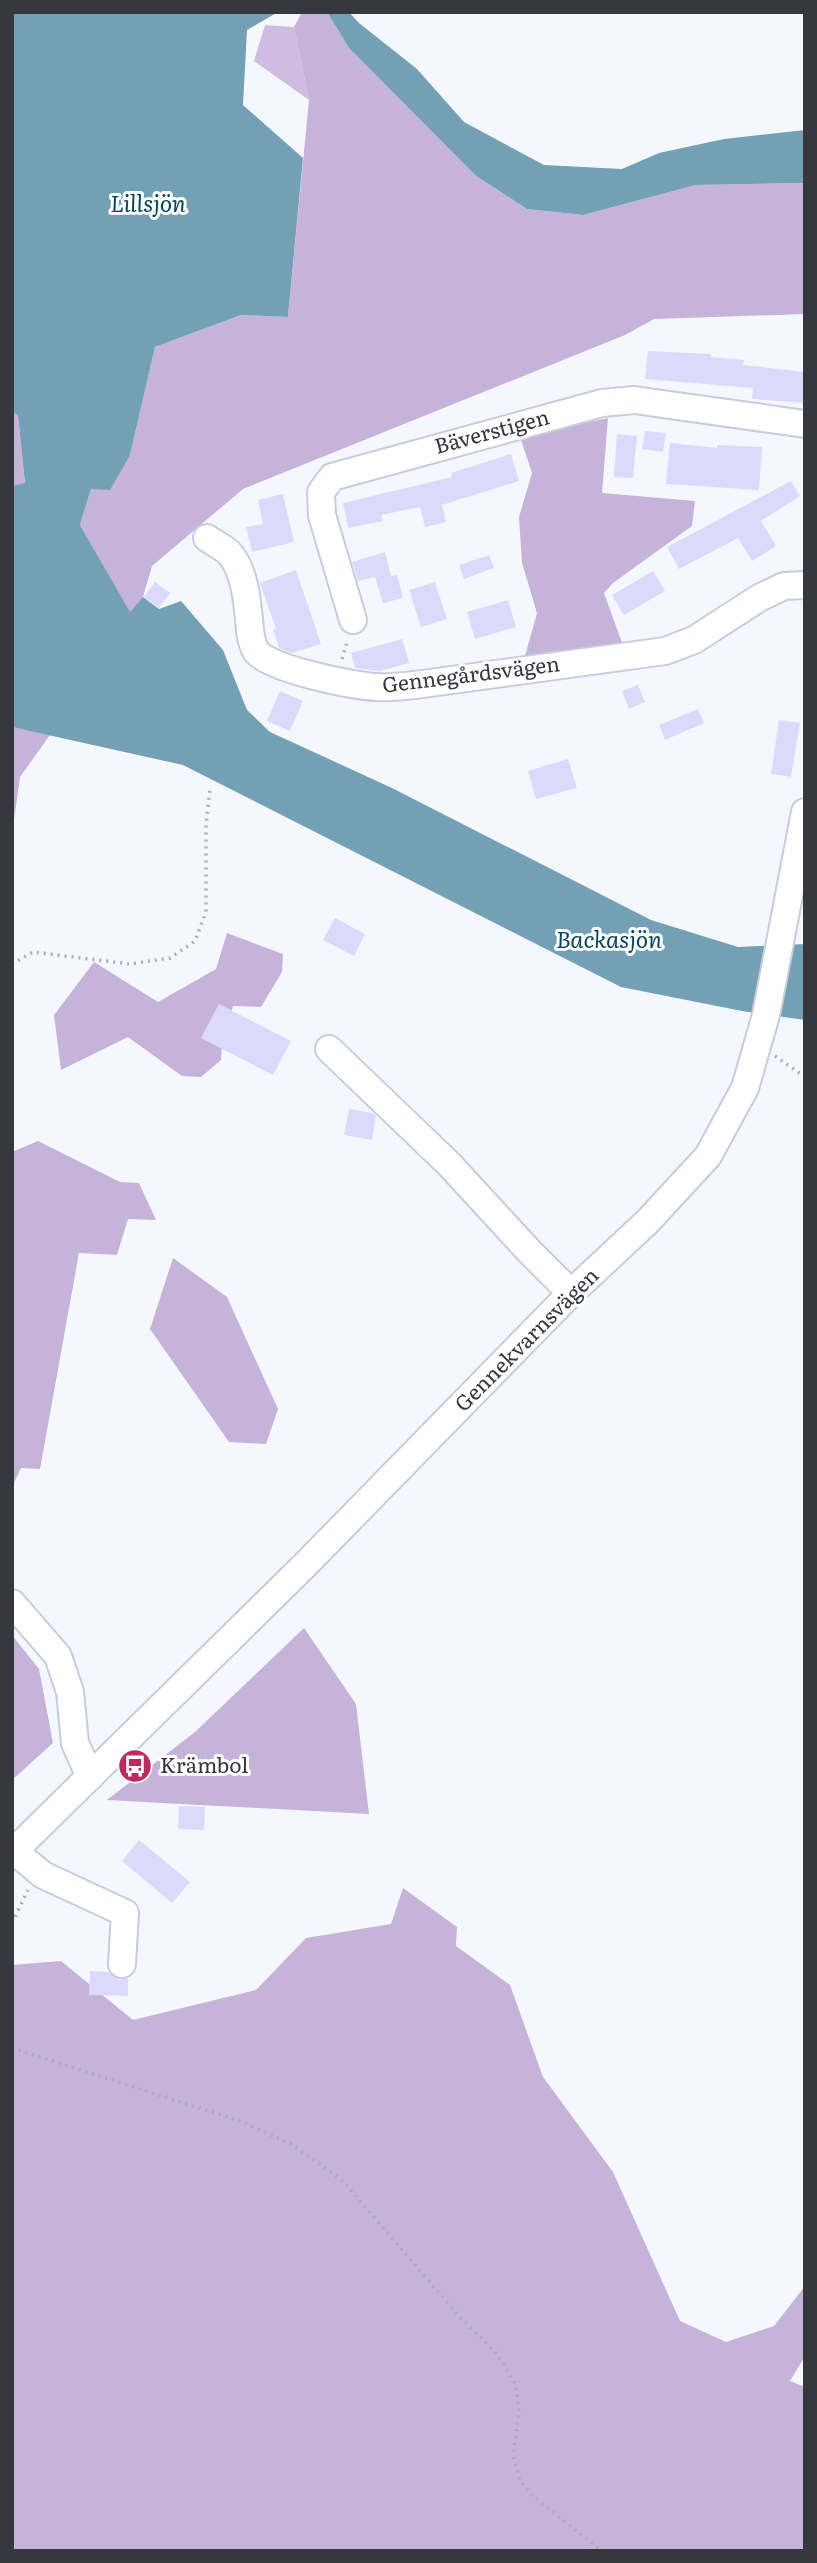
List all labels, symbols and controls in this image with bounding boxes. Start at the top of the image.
water label: Lillsjön [110,185,186,219]
street label: Bäverstigen [431,399,552,460]
street label: Gennegårdsvägen [380,646,561,699]
water label: Backasjön [556,921,662,955]
street label: Gennekvarnsvägen [446,1259,604,1417]
bus stop icon: Krämbol [116,1747,154,1785]
place label: Krämbol [160,1748,248,1779]

